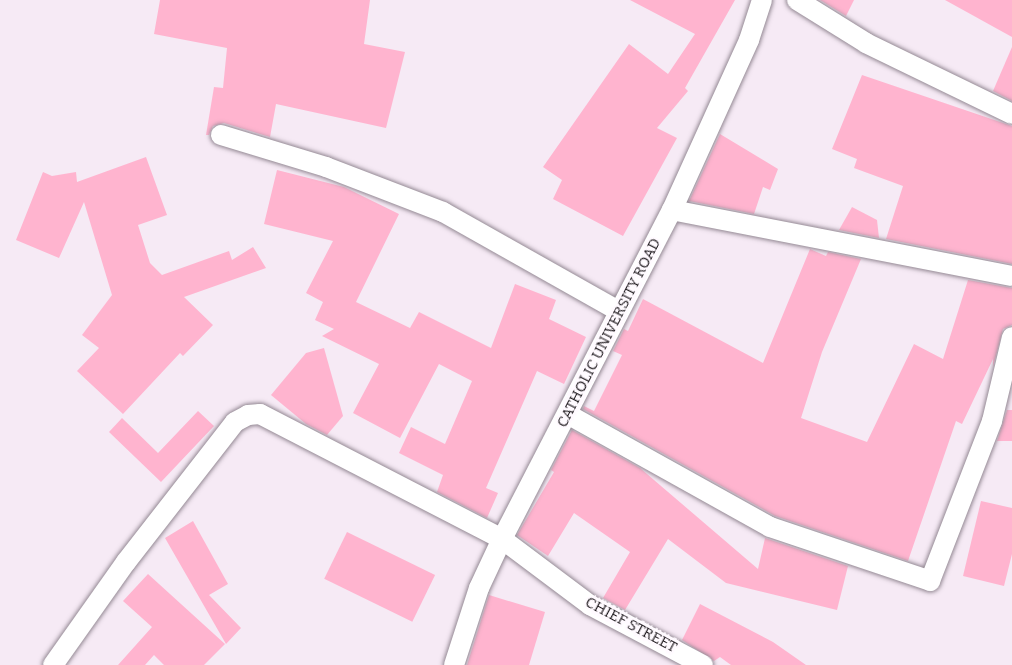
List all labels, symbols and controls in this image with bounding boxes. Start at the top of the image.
street label: CATHOLIC UNIVERSITY ROAD [553,236,665,430]
street label: CHIEF STREET [582,593,680,657]

